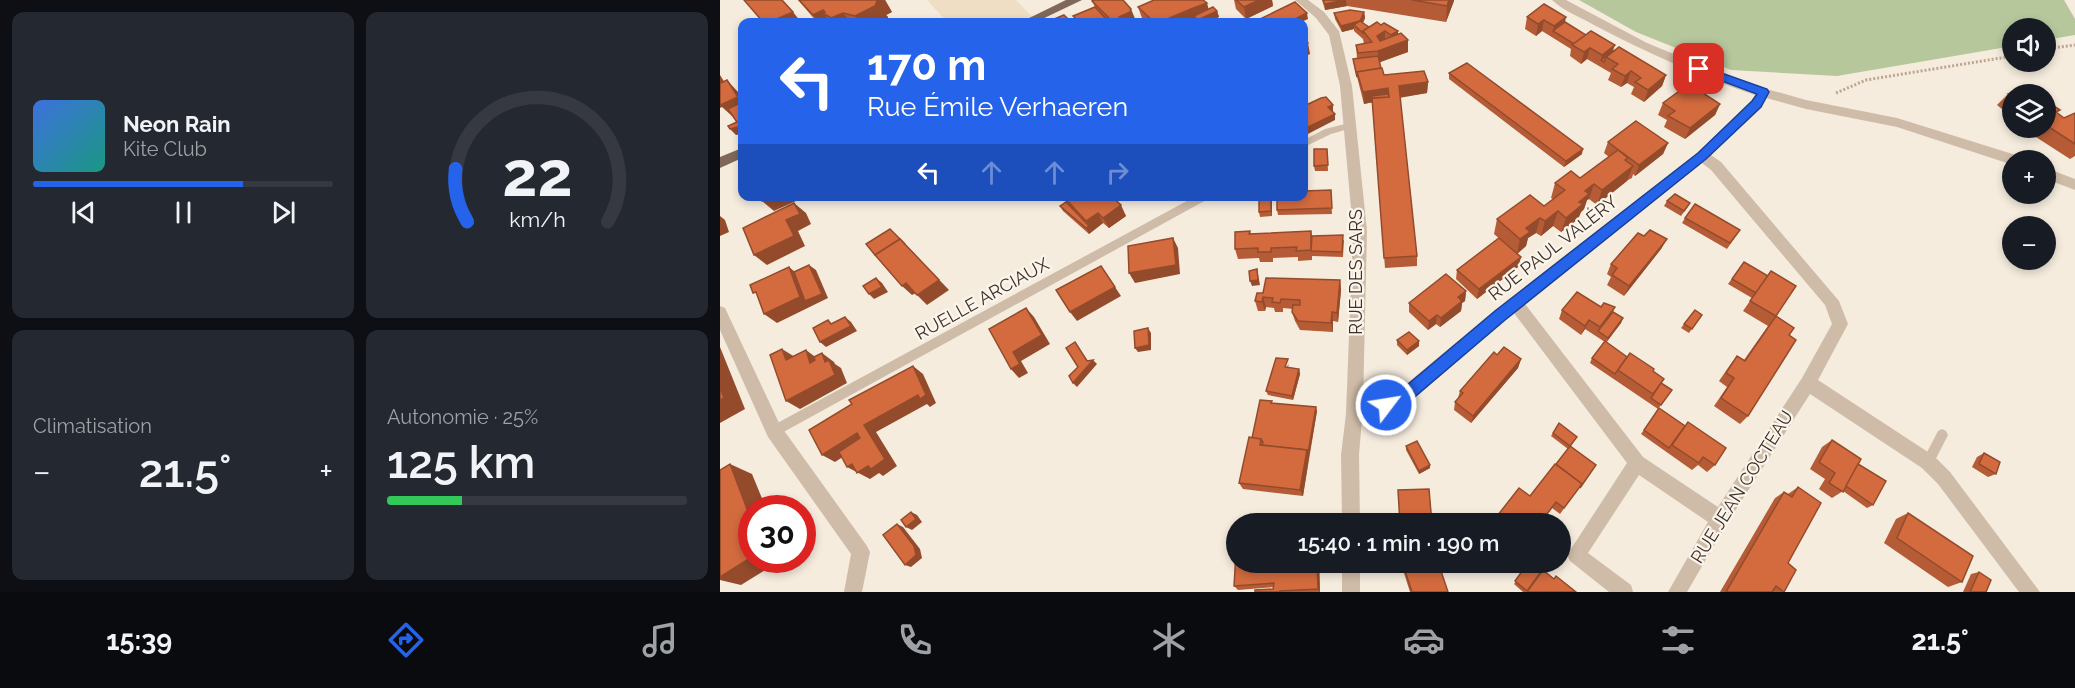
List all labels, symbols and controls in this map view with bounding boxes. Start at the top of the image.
map controls [2002,18,2056,270]
button: sound [2002,18,2056,72]
text: 170 m [867,41,986,90]
icon: left [768,42,846,120]
pin [1673,43,1724,94]
icon: arrive [1682,52,1715,85]
button: layers [2002,84,2056,138]
text: Rue Émile Verhaeren [867,91,1128,122]
text: Neon Rain [123,111,231,137]
text: Kite Club [123,137,207,161]
text: 22 [502,137,572,211]
button: + [2002,150,2056,204]
icon: left [912,156,945,189]
icon: ahead [975,156,1008,189]
icon: ahead [1038,156,1071,189]
icon: right [1101,156,1134,189]
street label: RUE PAUL VALÉRY [1483,190,1622,305]
icon: previous [67,196,100,229]
icon: pause [167,196,200,229]
icon: next [267,196,300,229]
text: km/h [509,207,565,232]
street label: RUE DES SARS [1345,209,1366,335]
button: − [2002,216,2056,270]
street label: RUELLE ARCIAUX [911,253,1053,344]
position arrow [1354,373,1418,437]
text: Autonomie · 25% [387,405,538,429]
street label: RUE JEAN COCTEAU [1686,407,1797,567]
text: Climatisation [33,414,152,438]
text: 125 km [387,436,535,489]
text: 21.5° [139,445,231,498]
text: − [33,452,51,491]
text: + [319,452,333,491]
speed limit sign: 30 [738,495,816,573]
text: 15:40 · 1 min · 190 m [1298,530,1499,556]
icon: directions [385,619,427,661]
icon: music [639,619,681,661]
icon: phone [894,619,936,661]
icon: climate [1148,619,1190,661]
icon: car [1403,619,1445,661]
icon: filters [1657,619,1699,661]
text: 15:39 [106,625,172,656]
text: 21.5° [1911,625,1969,656]

